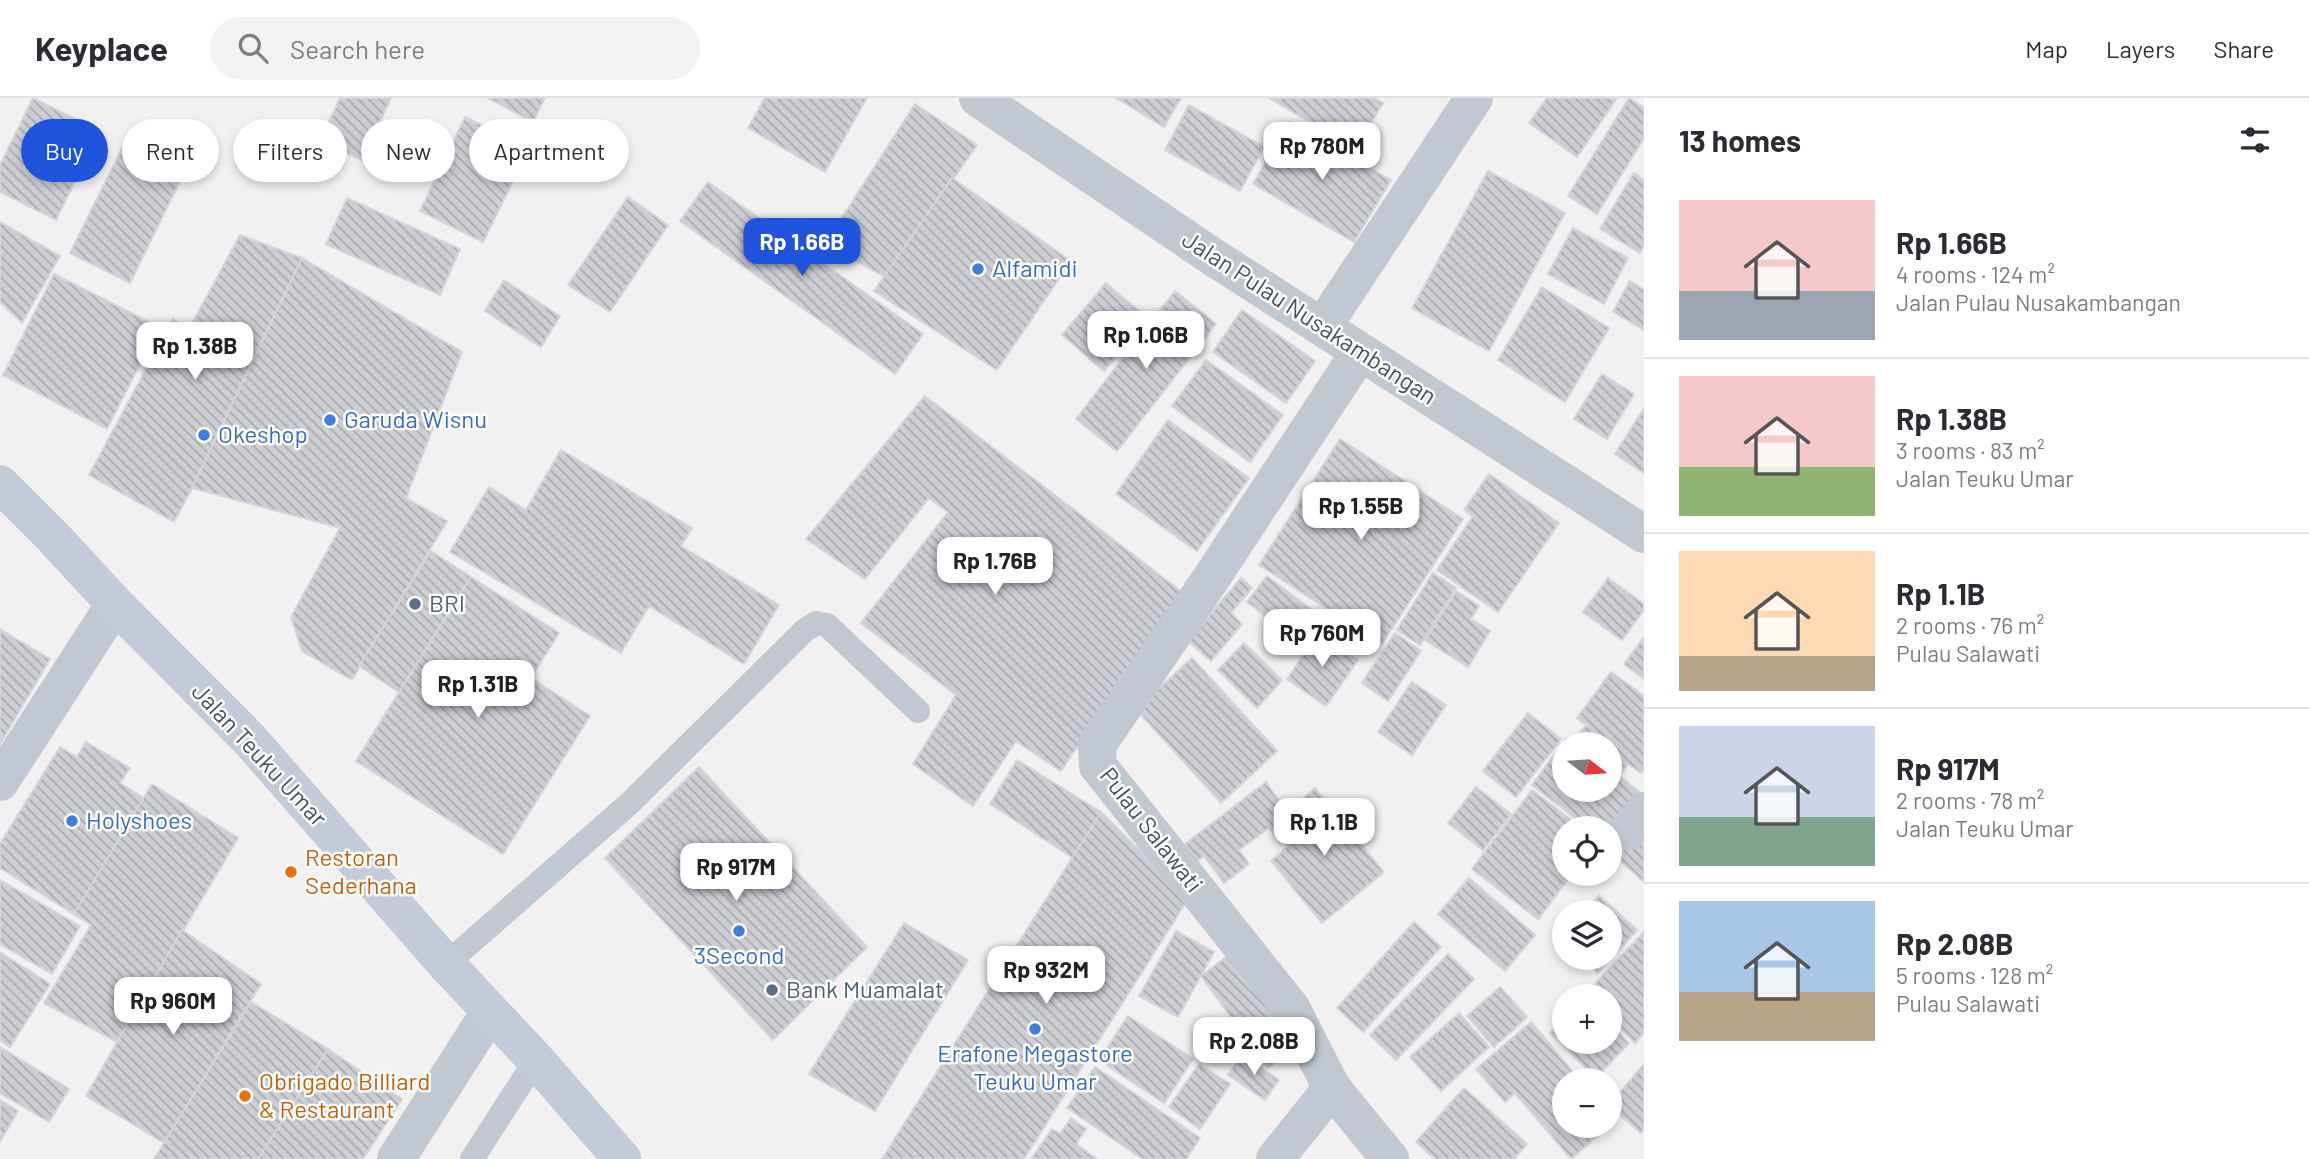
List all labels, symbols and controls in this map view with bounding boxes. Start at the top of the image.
search box [210,17,700,80]
text: Keyplace [35,28,168,68]
icon: search [234,29,272,67]
text: Search here [290,33,425,64]
text: Map [2025,34,2068,63]
text: Layers [2106,34,2175,63]
text: Share [2213,34,2274,63]
chip: Buy [21,119,108,182]
chip: Rent [122,119,219,182]
chip: Filters [233,119,347,182]
chip: New [361,119,455,182]
chip: Apartment [469,119,629,182]
icon: filters [2236,121,2274,159]
pin: Rp 780M [1257,122,1387,182]
text: 13 homes [1679,122,1801,158]
text: Rp 780M [1279,131,1365,159]
pin: Rp 1.66B [730,218,874,278]
street label: Jalan Pulau Nusakambangan [1177,224,1442,410]
text: Rp 1.66B [1896,224,2007,260]
text: Rp 1.66B [759,227,845,255]
icon: home [1735,228,1819,312]
place label: Alfamidi [992,253,1078,282]
text: 4 rooms · 124 m² [1896,260,2055,288]
marker: Alfamidi [970,261,986,277]
text: Jalan Pulau Nusakambangan [1896,288,2181,316]
pin: Rp 1.06B [1074,312,1218,371]
text: Rp 1.06B [1103,320,1189,348]
pin: Rp 1.38B [123,322,267,382]
text: Rp 1.38B [152,331,238,359]
text: Rp 1.38B [1896,400,2007,436]
place label: Garuda Wisnu [344,404,487,433]
icon: home [1735,404,1819,488]
marker: Garuda Wisnu [322,412,338,428]
place label: Okeshop [218,419,308,448]
marker: Okeshop [196,427,212,443]
text: 3 rooms · 83 m² [1896,436,2045,464]
text: Jalan Teuku Umar [1896,464,2074,492]
pin: Rp 1.55B [1289,482,1433,542]
text: Rp 1.55B [1318,491,1404,519]
pin: Rp 1.76B [923,538,1067,597]
text: Rp 1.76B [953,546,1037,574]
text: Rp 1.1B [1896,575,1985,611]
icon: home [1735,579,1819,663]
place label: BRI [429,588,465,617]
marker: BRI [407,596,423,612]
pin: Rp 760M [1257,610,1387,669]
text: 2 rooms · 76 m² [1896,611,2044,639]
text: Rp 760M [1279,618,1365,646]
text: Pulau Salawati [1896,639,2040,667]
pin: Rp 1.31B [406,660,550,720]
text: Rp 1.31B [438,669,518,697]
street label: Jalan Teuku Umar [186,676,334,832]
north arrow [1552,732,1622,802]
map controls [1552,732,1622,1138]
text: Rp 917M [1896,750,2000,786]
icon: home [1735,754,1819,838]
street label: Pulau Salawati [1094,761,1210,897]
text: 2 rooms · 78 m² [1896,786,2044,814]
pin: Rp 1.1B [1259,798,1389,858]
place label: Holyshoes [86,805,192,834]
text: Rp 1.1B [1290,807,1358,835]
marker: Holyshoes [64,813,80,829]
text: Jalan Teuku Umar [1896,814,2074,842]
button: locate [1552,816,1622,886]
place label: Restoran Sederhana [305,842,417,899]
pin: Rp 917M [671,844,801,903]
text: Rp 917M [696,852,776,880]
marker: Restoran Sederhana [283,864,299,880]
button: layers [1552,900,1622,970]
marker: 3Second [731,923,747,939]
text: Rp 2.08B [1896,925,2014,961]
icon: home [1735,929,1819,1013]
place label: 3Second [694,940,784,969]
pin: Rp 932M [981,946,1111,1006]
text: Rp 932M [1003,955,1089,983]
text: 5 rooms · 128 m² [1896,961,2053,989]
place label: Bank Muamalat [786,974,944,1003]
pin: Rp 960M [108,978,238,1037]
marker: Bank Muamalat [764,982,780,998]
button: + [1552,984,1622,1054]
text: Rp 960M [130,986,216,1014]
text: Pulau Salawati [1896,989,2040,1017]
pin: Rp 2.08B [1182,1018,1326,1077]
marker: Erafone Megastore Teuku Umar [1027,1021,1043,1037]
text: Rp 2.08B [1209,1026,1299,1054]
place label: Erafone Megastore Teuku Umar [937,1038,1133,1095]
place label: Obrigado Billiard & Restaurant [259,1066,430,1123]
button: − [1552,1068,1622,1138]
marker: Obrigado Billiard & Restaurant [237,1088,253,1104]

